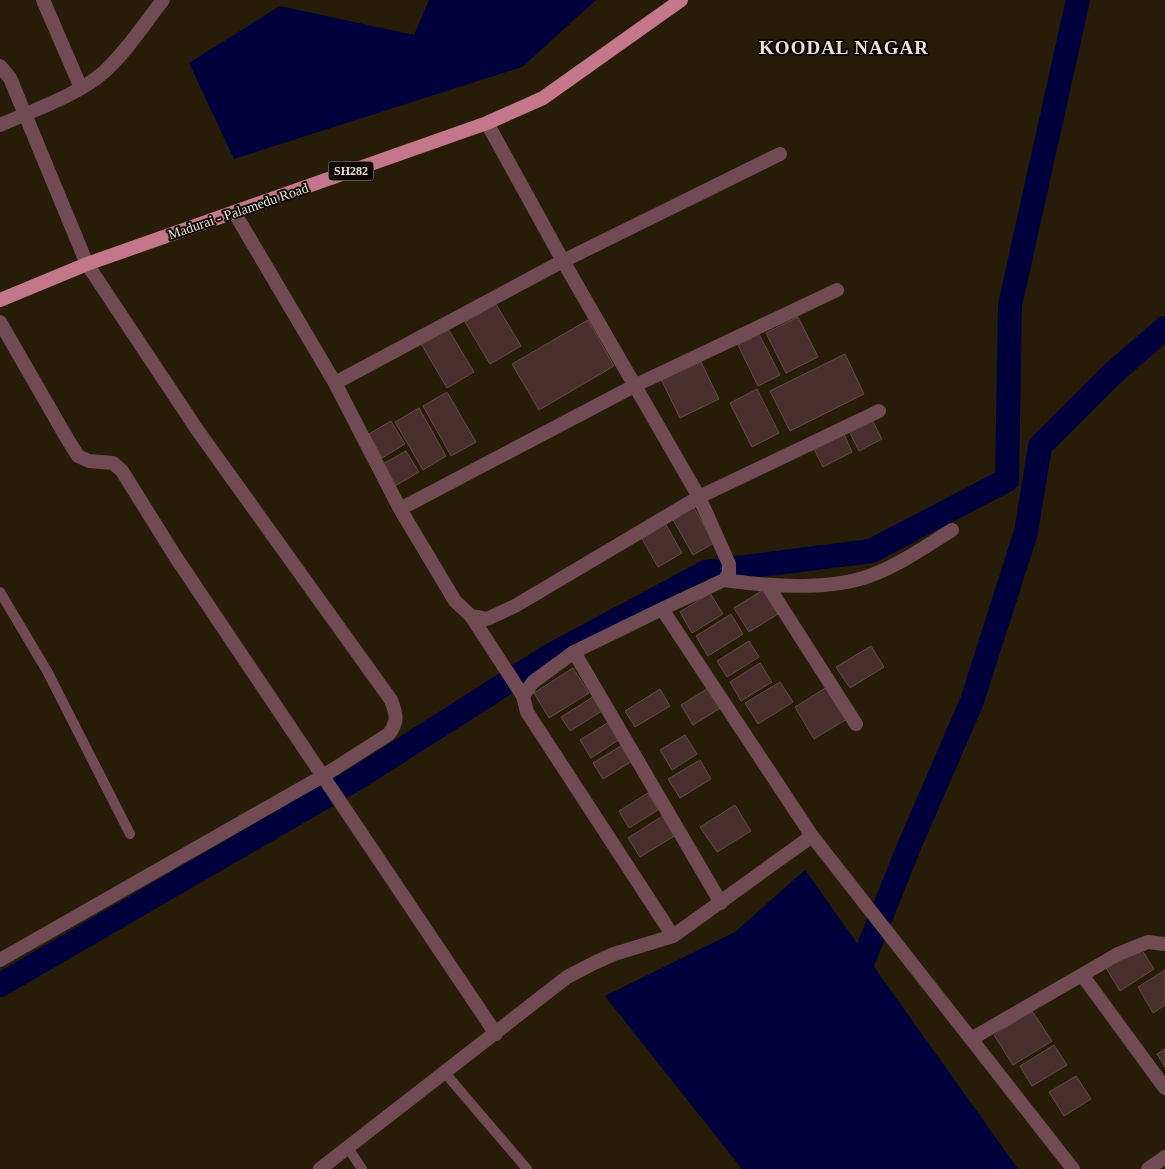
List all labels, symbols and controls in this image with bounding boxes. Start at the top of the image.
district label: KOODAL NAGAR [759,37,929,58]
road number: SH282 [328,162,374,180]
street label: Madurai - Palamedu Road [166,180,310,243]

